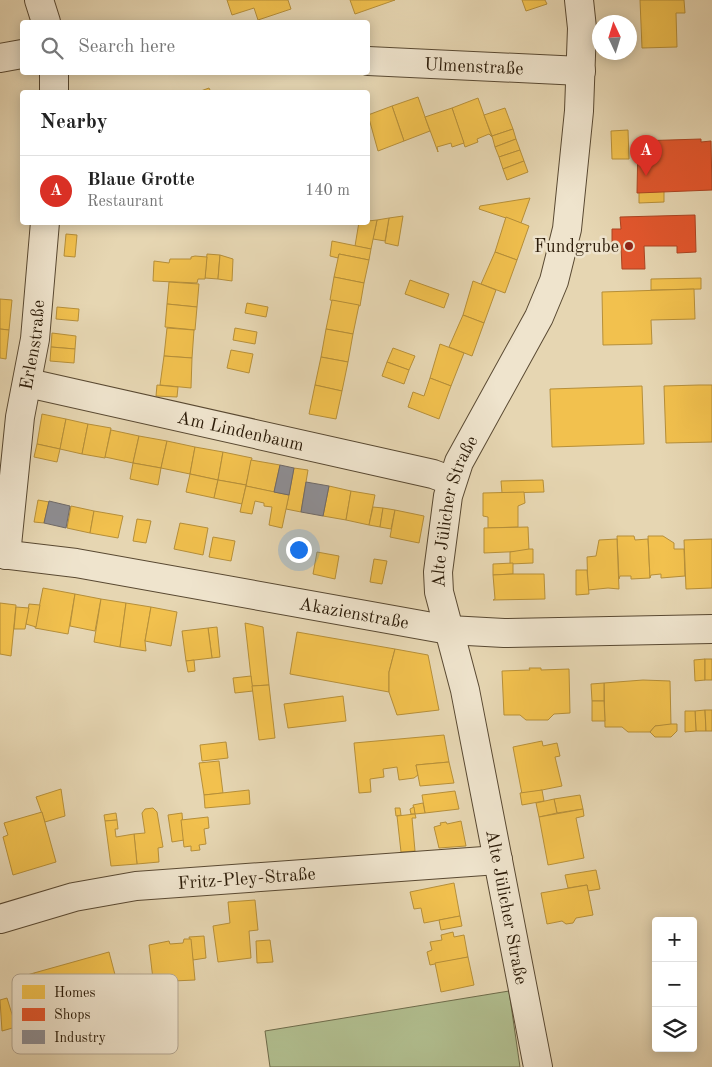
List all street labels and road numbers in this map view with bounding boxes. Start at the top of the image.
street label: Ulmenstraße [424,56,524,78]
street label: Erlenstraße [17,299,48,392]
street label: Am Lindenbaum [175,409,306,455]
street label: Alte Jülicher Straße [430,433,482,588]
street label: Akazienstraße [298,595,410,633]
street label: Alte Jülicher Straße [482,828,530,986]
street label: Fritz-Pley-Straße [177,865,316,893]

